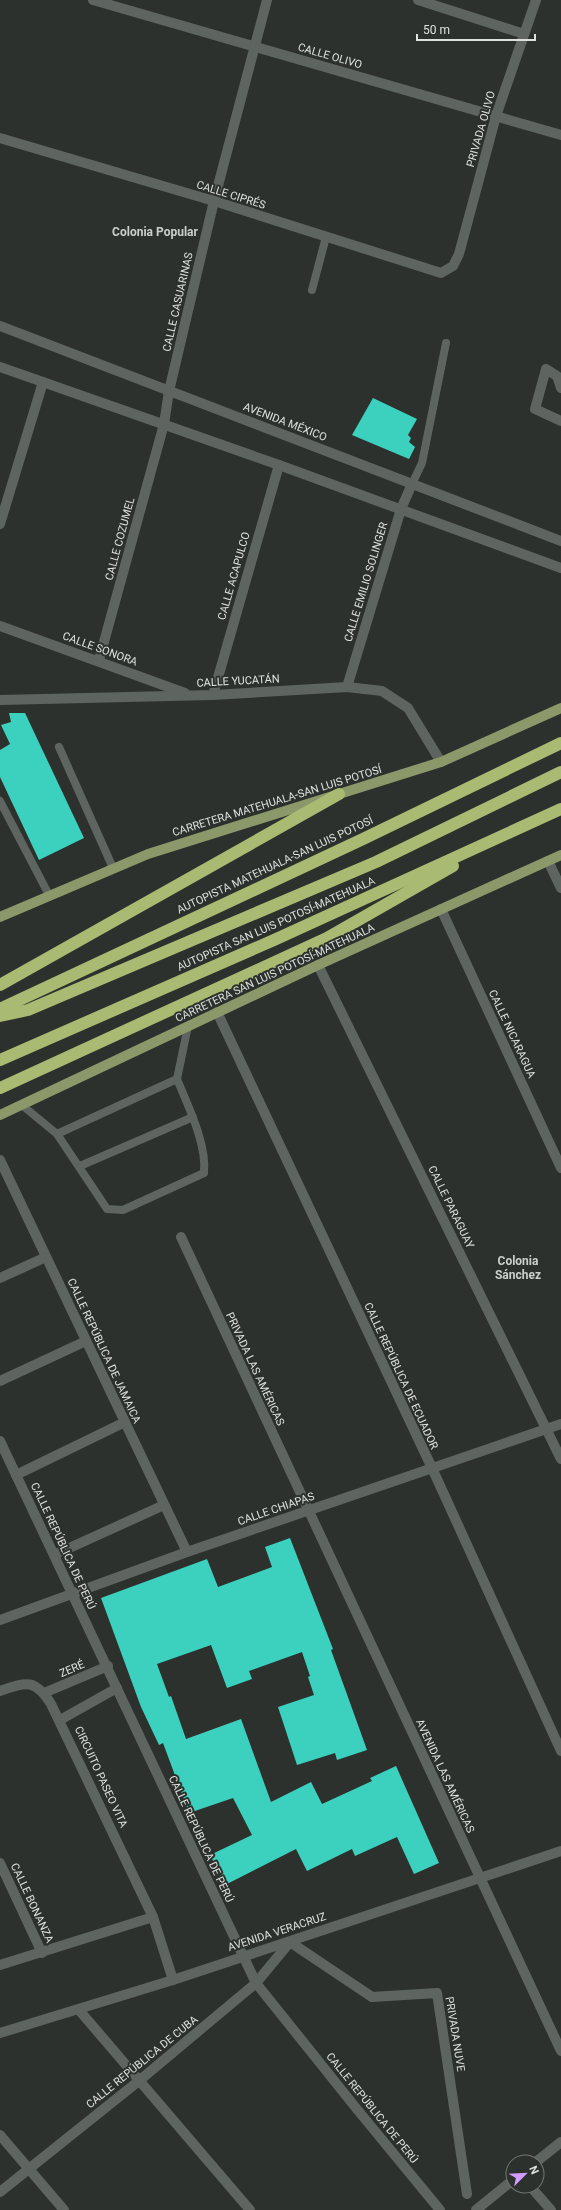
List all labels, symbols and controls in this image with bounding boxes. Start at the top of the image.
scale bar [417,16,535,42]
text: 50 m [423,23,450,37]
street label: CALLE OLIVO [296,41,364,71]
street label: PRIVADA OLIVO [464,89,498,169]
street label: CALLE CIPRÉS [195,178,268,212]
district label: Colonia Popular [112,225,198,239]
street label: CALLE CASUARINAS [160,251,196,353]
street label: AVENIDA MÉXICO [241,400,329,444]
street label: CALLE COZUMEL [103,496,137,582]
street label: CALLE EMILIO SOLINGER [342,520,390,643]
street label: CALLE ACAPULCO [215,530,253,622]
street label: CALLE SONORA [61,629,140,669]
street label: CALLE YUCATÁN [196,672,280,690]
street label: CARRETERA MATEHUALA-SAN LUIS POTOSÍ [171,763,384,839]
street label: AUTOPISTA MATEHUALA-SAN LUIS POTOSÍ [175,813,376,916]
street label: AUTOPISTA SAN LUIS POTOSÍ-MATEHUALA [175,874,378,974]
street label: CARRETERA SAN LUIS POTOSÍ-MATEHUALA [173,921,377,1025]
street label: CALLE NICARAGUA [486,988,539,1081]
street label: CALLE PARAGUAY [425,1164,477,1251]
district label: Colonia Sánchez [495,1254,541,1282]
street label: CALLE REPÚBLICA DE JAMAICA [65,1276,144,1426]
street label: CALLE REPÚBLICA DE ECUADOR [361,1301,441,1452]
street label: PRIVADA LAS AMÉRICAS [223,1310,287,1428]
street label: CALLE REPÚBLICA DE PERÚ [28,1481,98,1611]
street label: CALLE CHIAPAS [236,1490,317,1528]
street label: ZERÉ [58,1658,86,1680]
street label: AVENIDA LAS AMÉRICAS [413,1717,477,1835]
street label: CIRCUITO PASEO VITA [72,1724,131,1831]
street label: CALLE REPÚBLICA DE PERÚ [166,1774,236,1904]
street label: CALLE BONANZA [8,1861,56,1946]
street label: AVENIDA VERACRUZ [226,1910,328,1954]
street label: PRIVADA NUVE [443,1996,467,2072]
street label: CALLE REPÚBLICA DE CUBA [84,2012,201,2111]
street label: CALLE REPÚBLICA DE PERÚ [323,2050,421,2166]
north arrow [505,2154,545,2194]
text: N [526,2164,541,2177]

